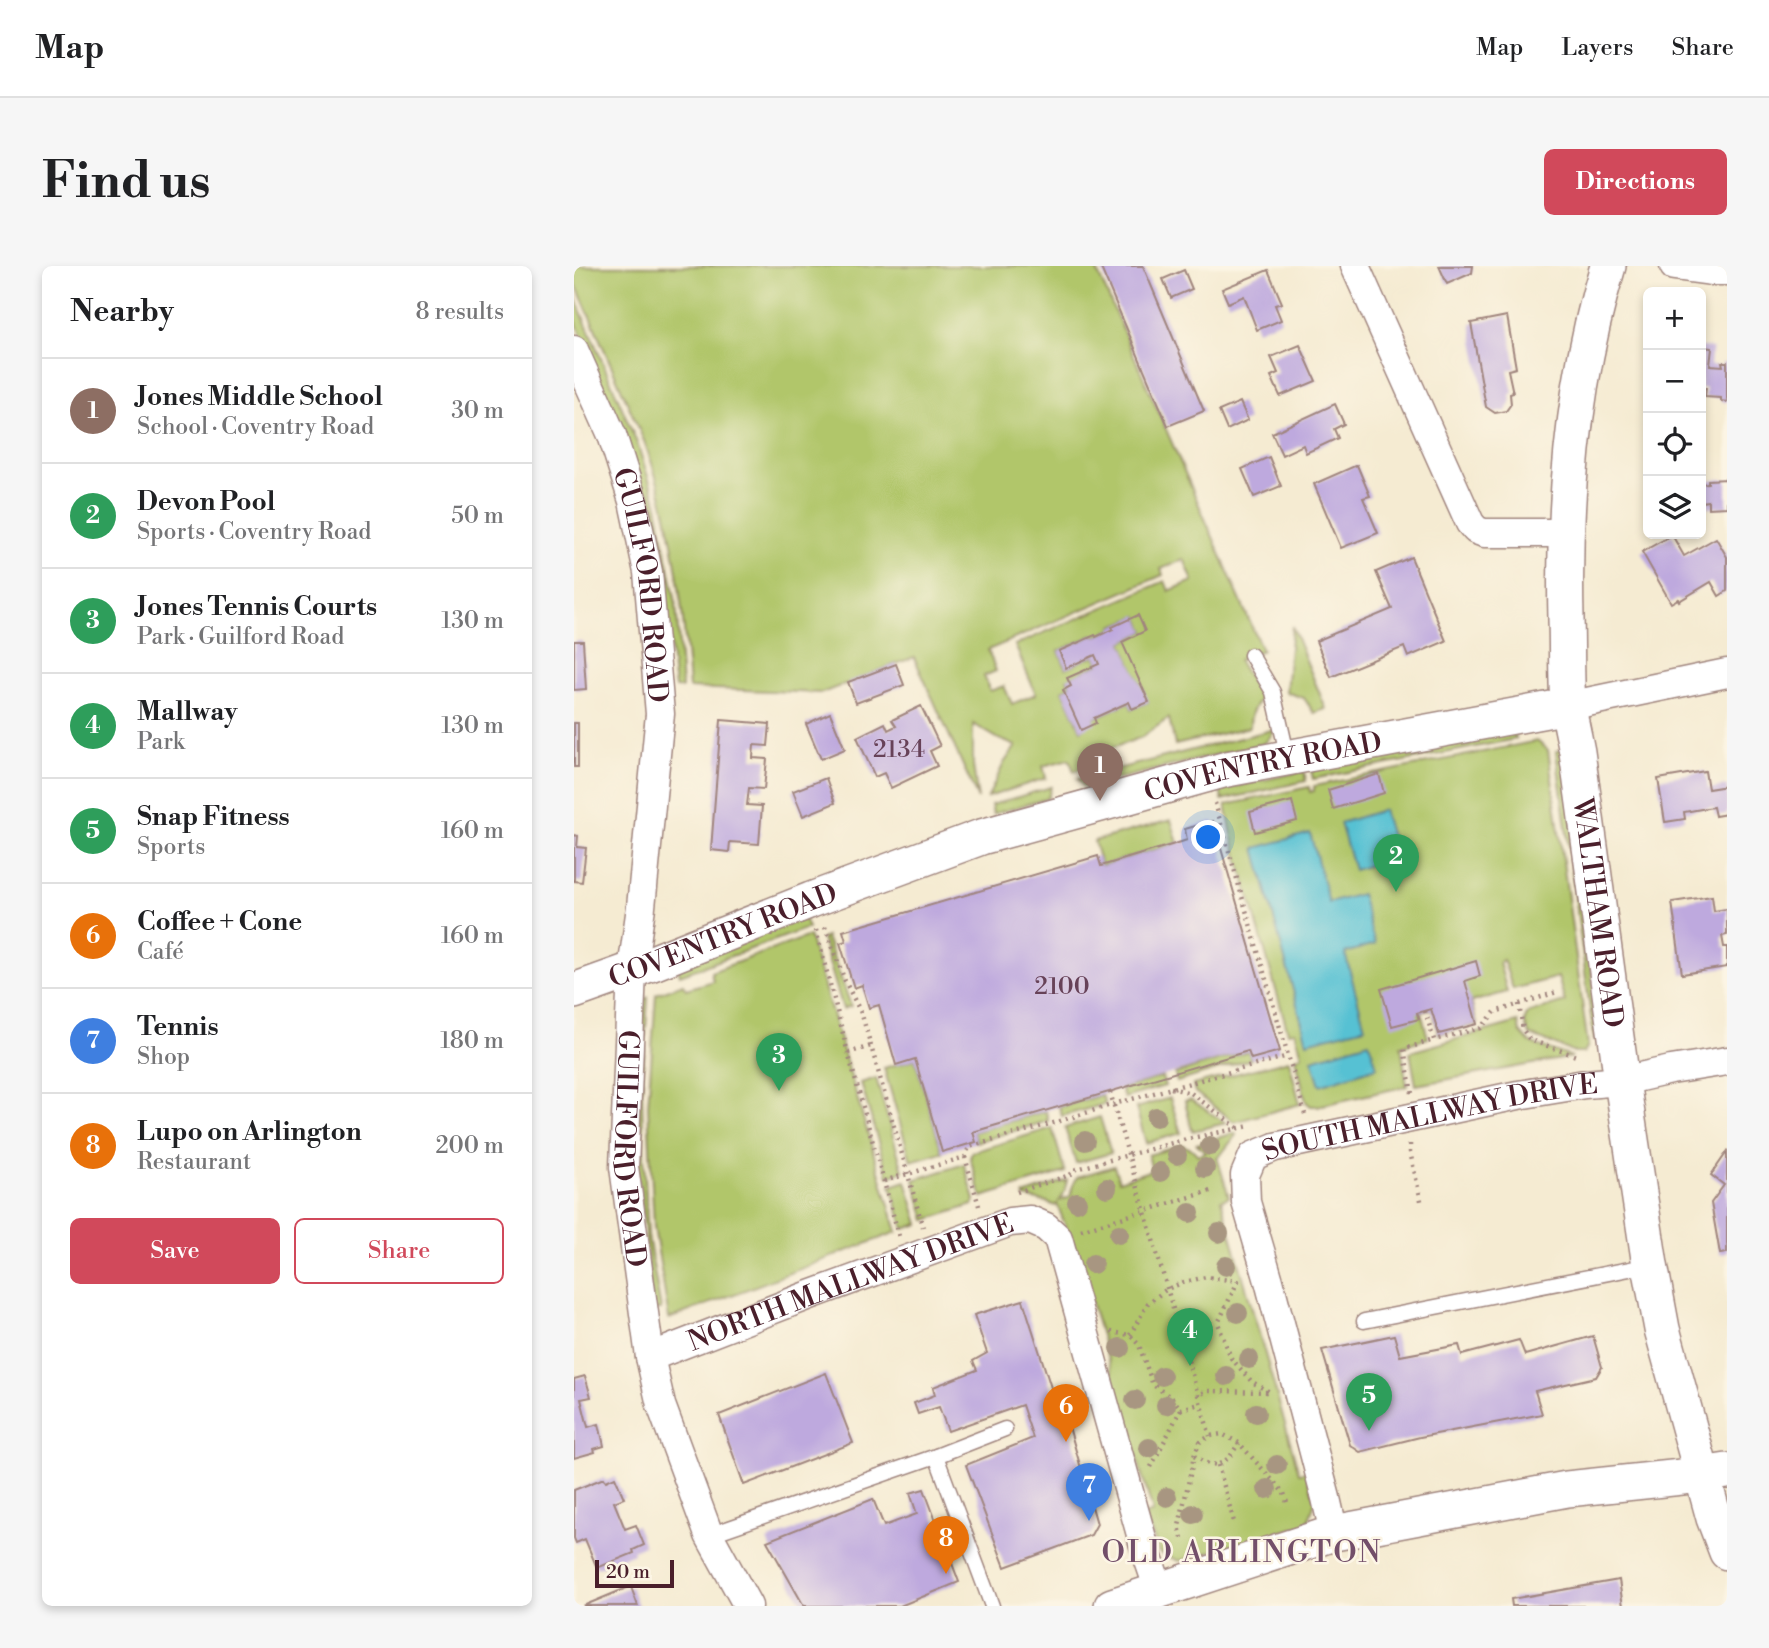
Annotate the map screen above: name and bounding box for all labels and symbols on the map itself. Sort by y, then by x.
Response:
street label: GUILFORD ROAD [604,463,675,704]
street label: COVENTRY ROAD [1140,725,1385,810]
house number: 2134 [873,735,925,765]
pin: 1 [1077,743,1123,801]
street label: WALTHAM ROAD [1564,795,1631,1030]
your location [1191,820,1225,854]
pin: 2 [1373,834,1419,892]
street label: COVENTRY ROAD [604,876,842,996]
house number: 2100 [1034,972,1090,1002]
street label: GUILFORD ROAD [604,1029,654,1270]
pin: 3 [756,1033,802,1091]
street label: SOUTH MALLWAY DRIVE [1257,1067,1599,1170]
street label: NORTH MALLWAY DRIVE [683,1206,1018,1360]
pin: 4 [1167,1308,1213,1366]
pin: 5 [1346,1373,1392,1431]
pin: 6 [1043,1384,1089,1442]
pin: 7 [1066,1463,1112,1521]
pin: 8 [923,1516,969,1574]
district label: OLD ARLINGTON [1101,1534,1383,1572]
scale bar [595,1557,674,1589]

